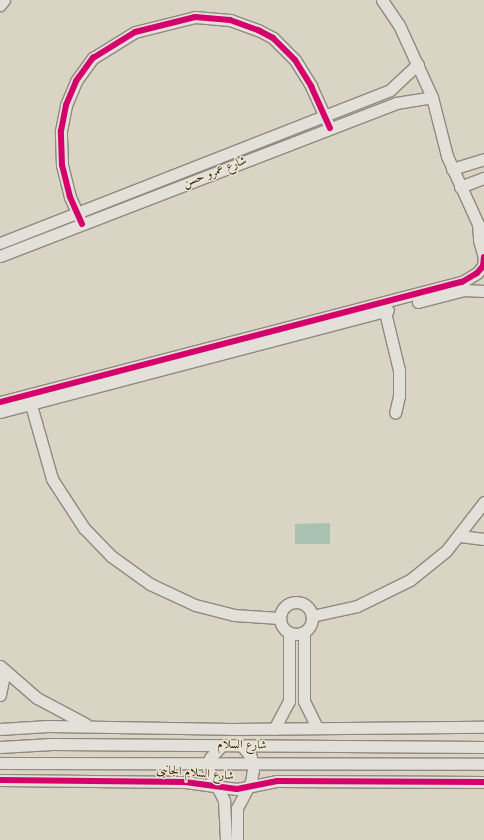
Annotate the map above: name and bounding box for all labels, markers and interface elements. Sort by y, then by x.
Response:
street label: شارع عمرو حسن [181,154,249,192]
street label: شارع السلام [217,738,267,754]
street label: شارع السلام الجانبى [156,763,234,785]

